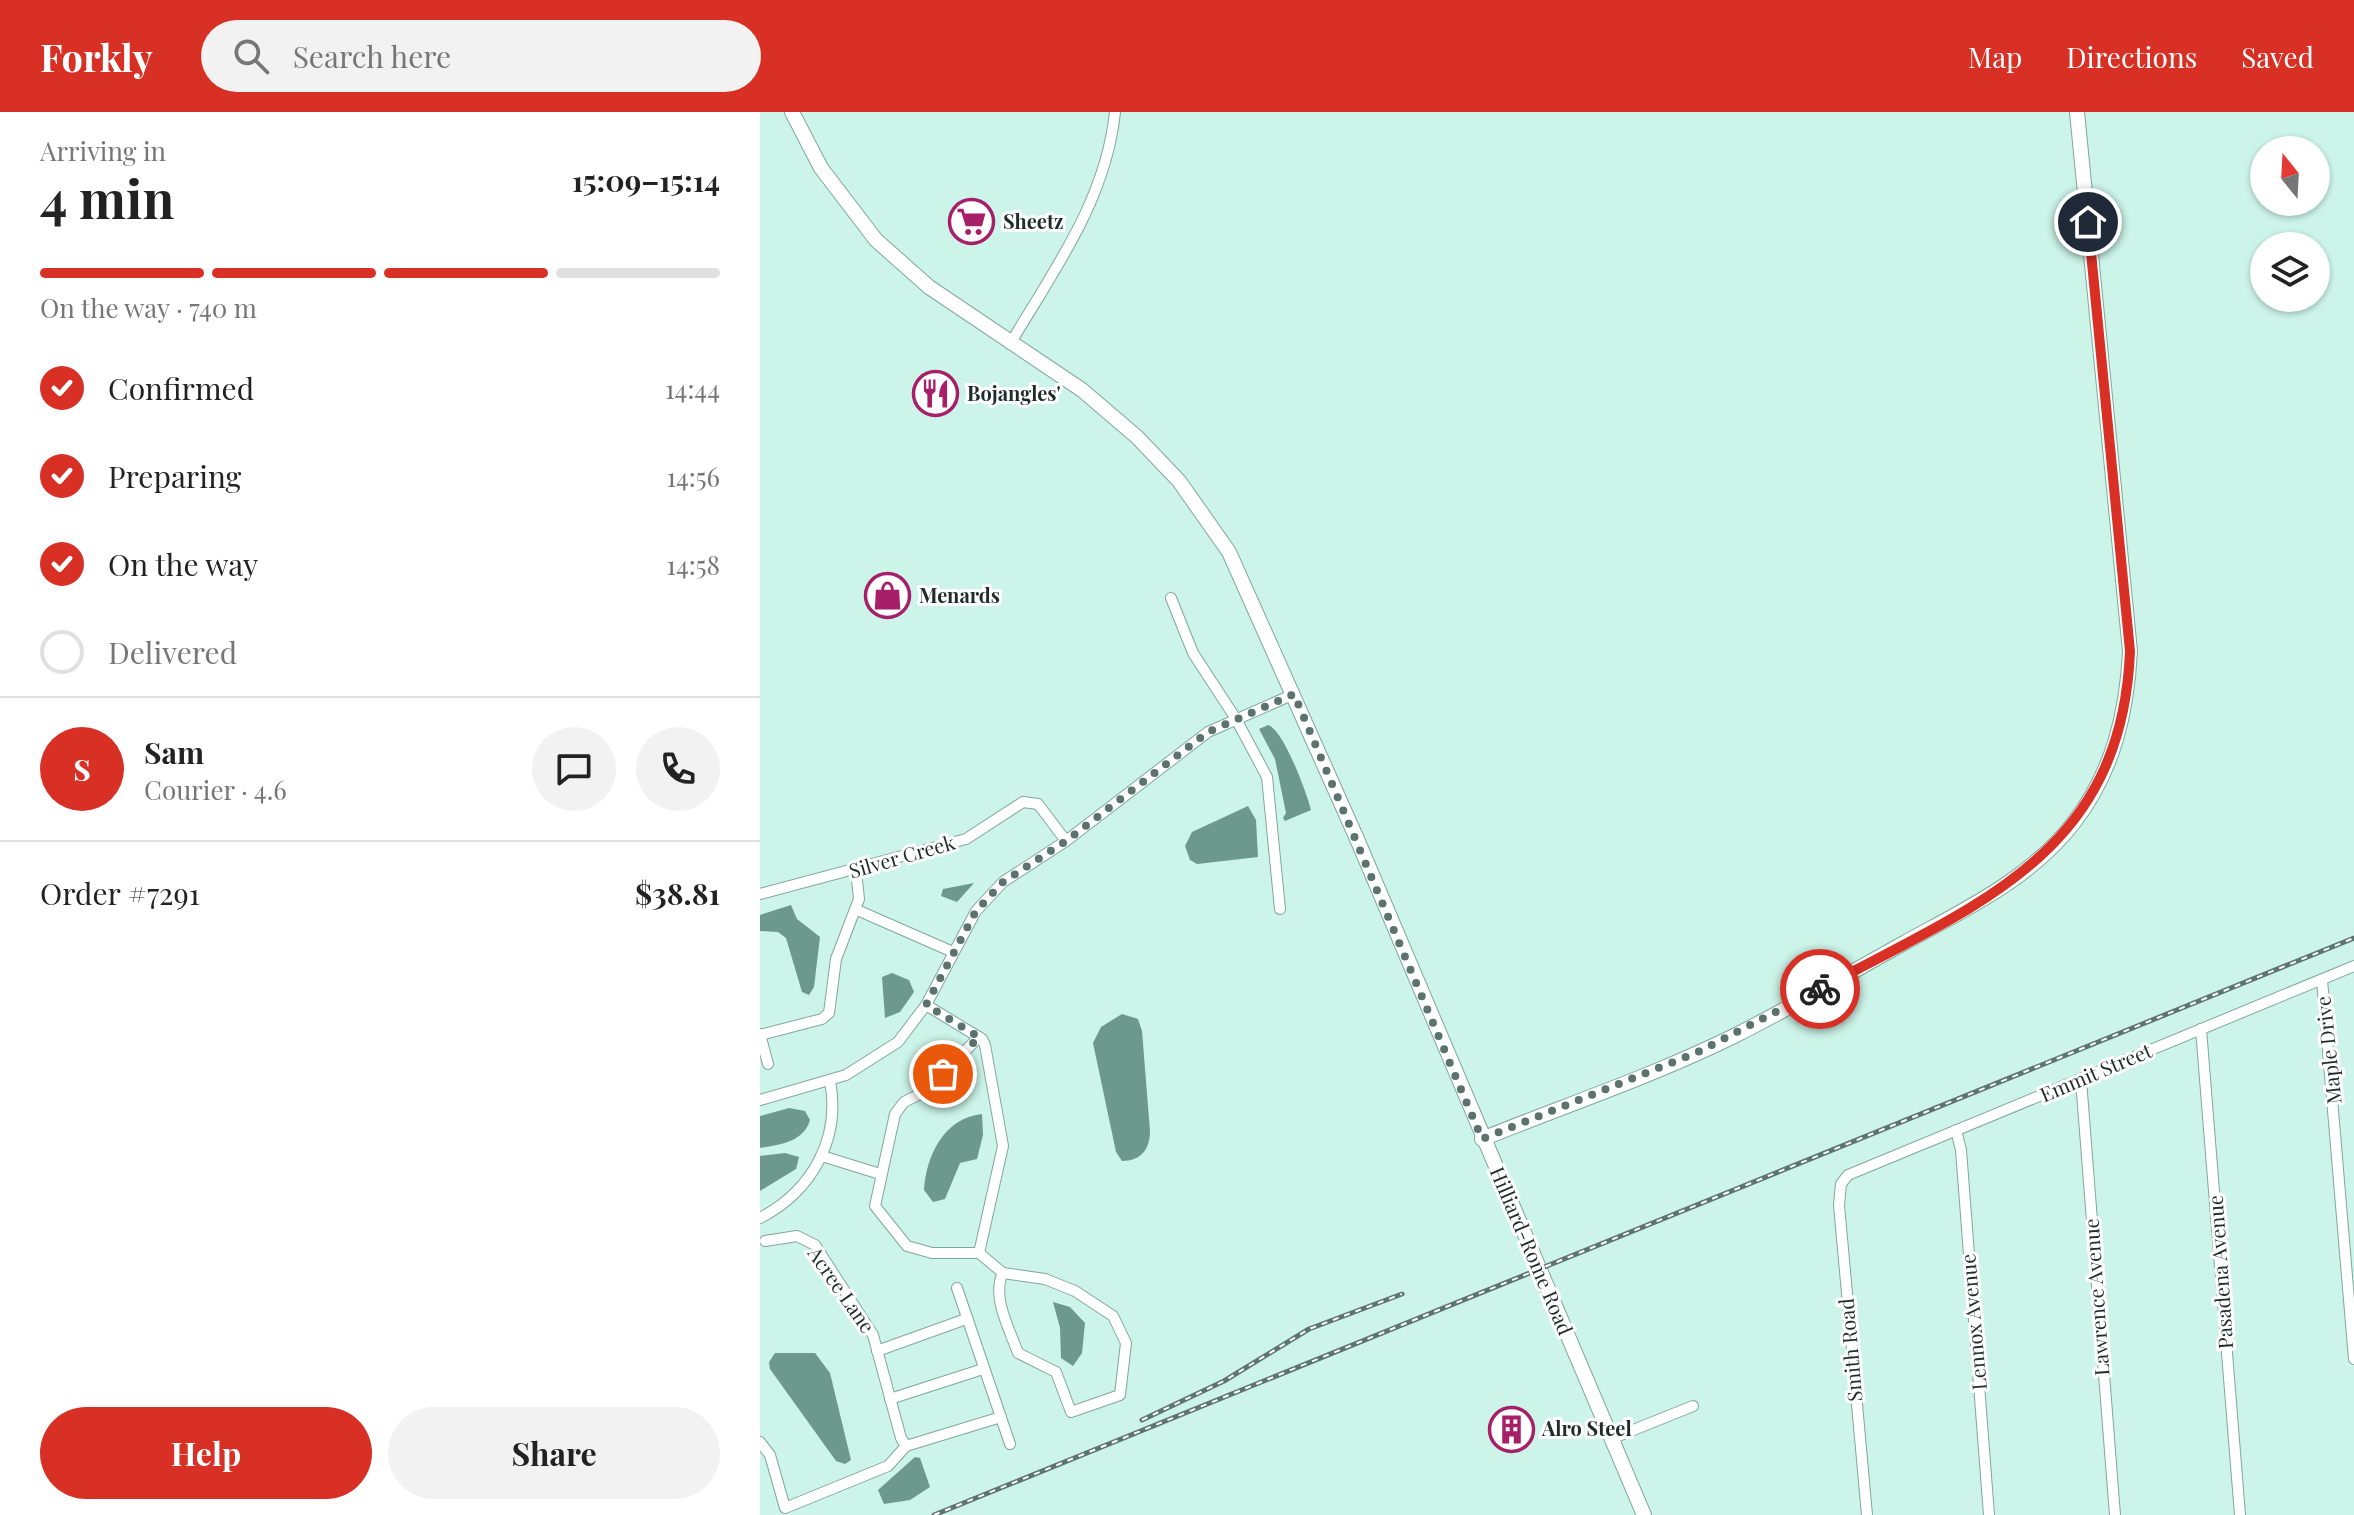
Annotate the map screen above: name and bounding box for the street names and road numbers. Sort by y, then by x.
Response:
street label: Silver Creek [845,828,958,884]
street label: Maple Drive [2308,995,2347,1106]
street label: Emmit Street [2035,1036,2156,1107]
street label: Hilliard-Rome Road [1485,1162,1580,1339]
street label: Pasadena Avenue [2201,1194,2238,1350]
street label: Lawrence Avenue [2077,1217,2114,1377]
street label: Acree Lane [802,1240,882,1338]
street label: Lennox Avenue [1953,1253,1992,1391]
street label: Smith Road [1832,1297,1867,1403]

